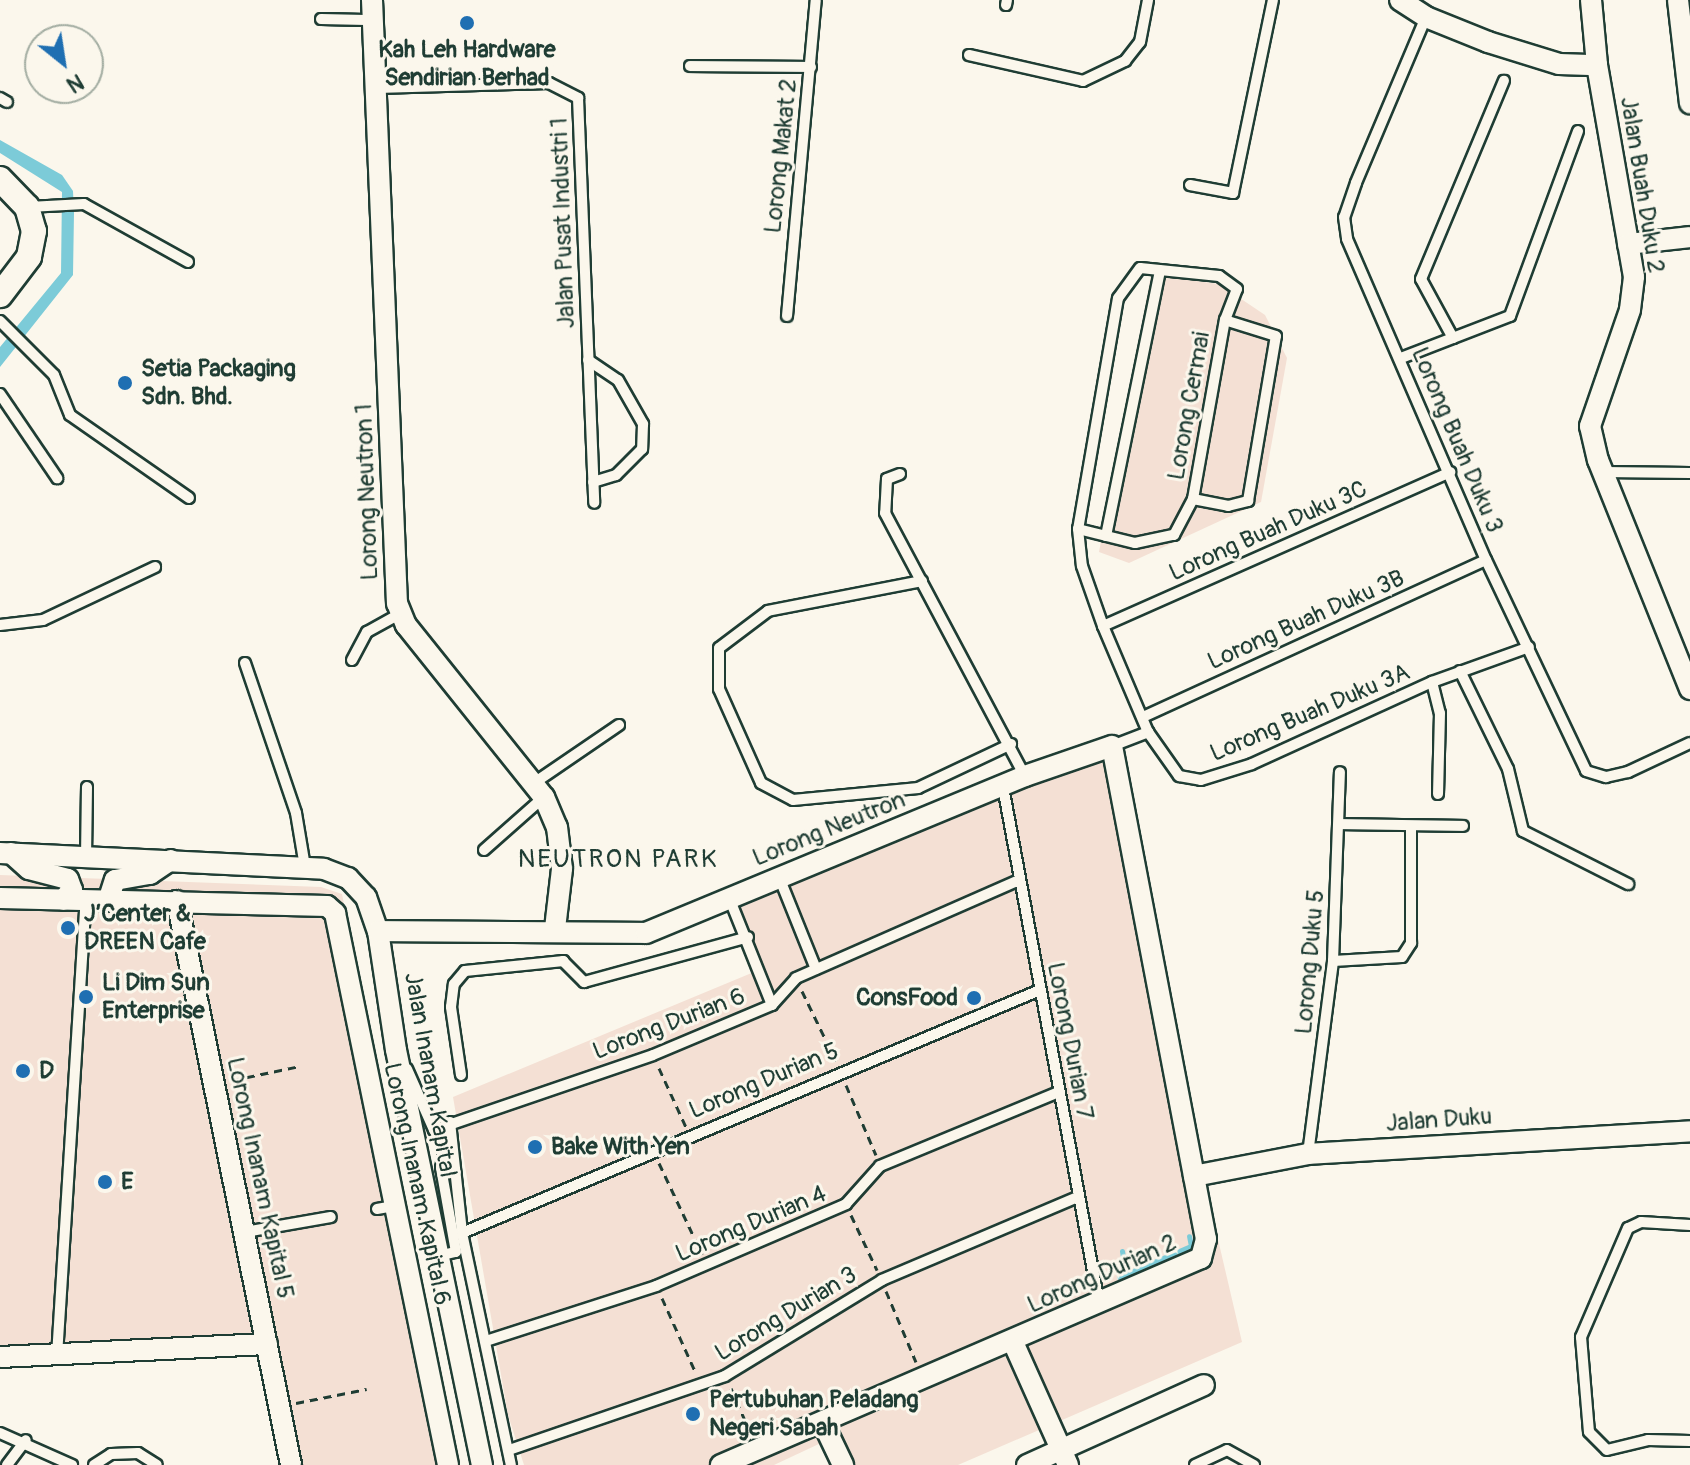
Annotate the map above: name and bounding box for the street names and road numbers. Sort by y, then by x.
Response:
street label: Lorong Makat 2 [759,77,803,235]
street label: Jalan Buah Duku 2 [1614,95,1670,275]
street label: Jalan Pusat Industri 1 [545,117,581,329]
street label: Lorong Cermai [1162,330,1216,482]
street label: Lorong Buah Duku 3 [1405,343,1509,537]
street label: Lorong Neutron 1 [350,403,384,581]
street label: Lorong Buah Duku 3C [1165,474,1371,588]
street label: Lorong Buah Duku 3B [1203,564,1409,676]
street label: Lorong Buah Duku 3A [1206,658,1414,768]
street label: Lorong Neutron [748,785,910,873]
street label: Lorong Duku 5 [1289,889,1331,1035]
street label: Lorong Durian 7 [1041,960,1099,1122]
street label: Jalan Inanam Kapital [398,970,462,1180]
street label: Lorong Durian 6 [589,982,749,1066]
street label: Lorong Durian 5 [685,1037,843,1125]
street label: Lorong Inanam Kapital 5 [220,1055,300,1301]
street label: Lorong Inanam Kapital 6 [377,1060,457,1308]
street label: Jalan Duku [1385,1102,1493,1138]
street label: Lorong Durian 4 [671,1179,831,1269]
street label: Lorong Durian 2 [1023,1228,1181,1320]
street label: Lorong Durian 3 [710,1260,862,1368]

